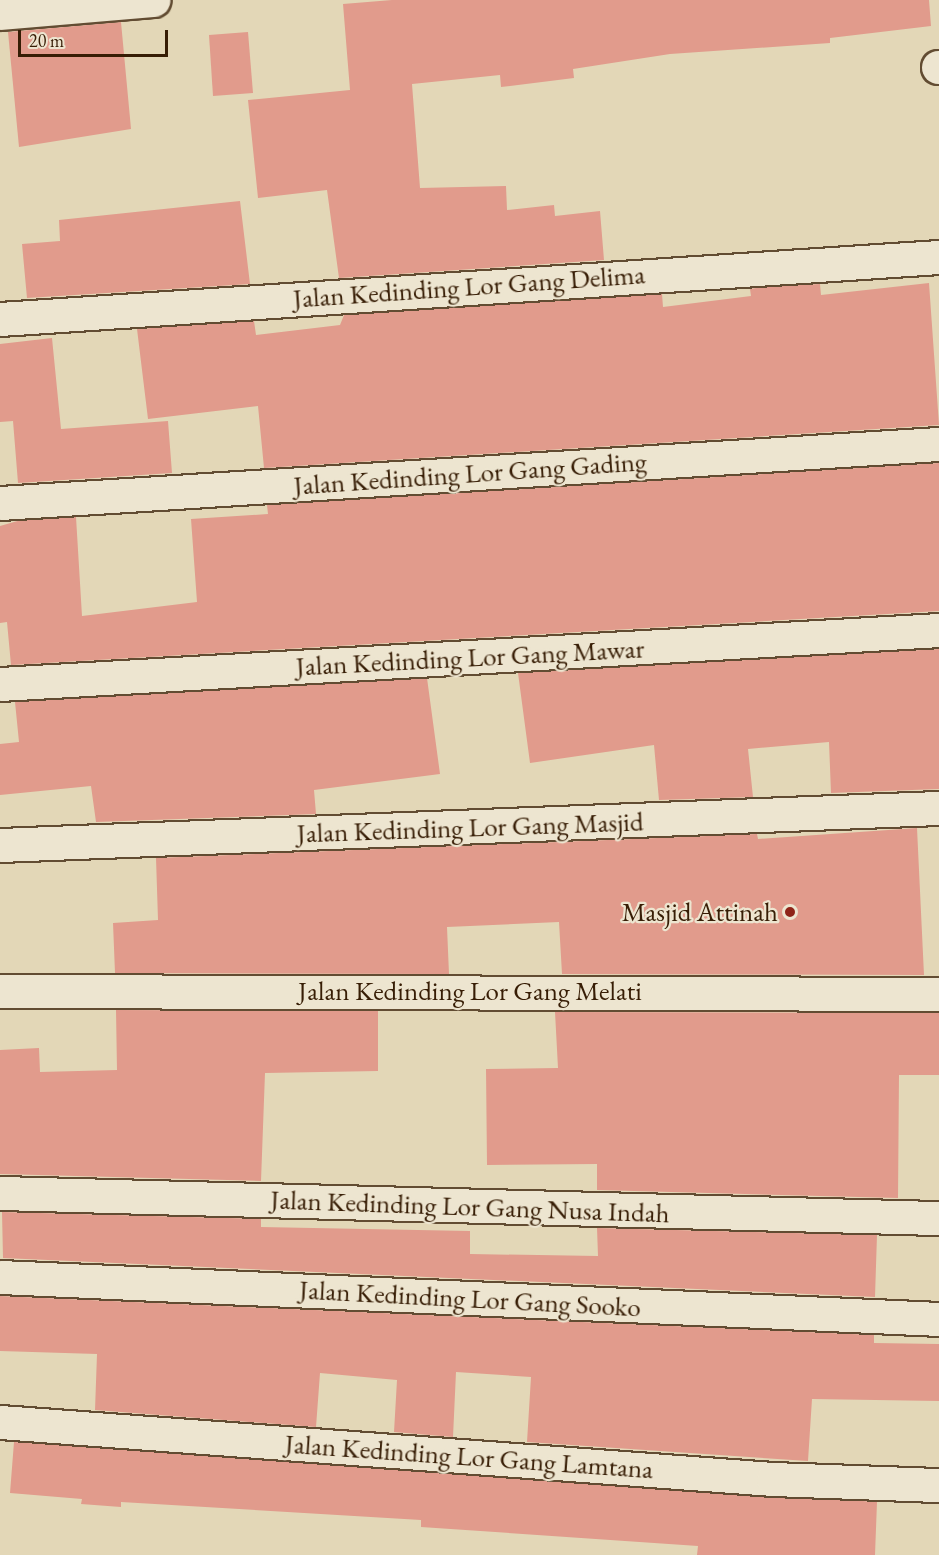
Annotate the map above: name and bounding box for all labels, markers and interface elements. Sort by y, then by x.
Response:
scale bar [21,18,171,56]
text: 20 m [29,29,64,52]
street label: Jalan Kedinding Lor Gang Delima [292,258,646,314]
street label: Jalan Kedinding Lor Gang Gading [292,444,648,502]
street label: Jalan Kedinding Lor Gang Mawar [295,632,645,682]
street label: Jalan Kedinding Lor Gang Masjid [296,805,644,849]
place label: Masjid Attinah [622,896,778,928]
marker: Masjid Attinah [783,905,797,919]
street label: Jalan Kedinding Lor Gang Melati [298,975,642,1007]
street label: Jalan Kedinding Lor Gang Nusa Indah [270,1183,670,1229]
street label: Jalan Kedinding Lor Gang Sooko [298,1273,642,1323]
street label: Jalan Kedinding Lor Gang Lamtana [284,1427,654,1485]

